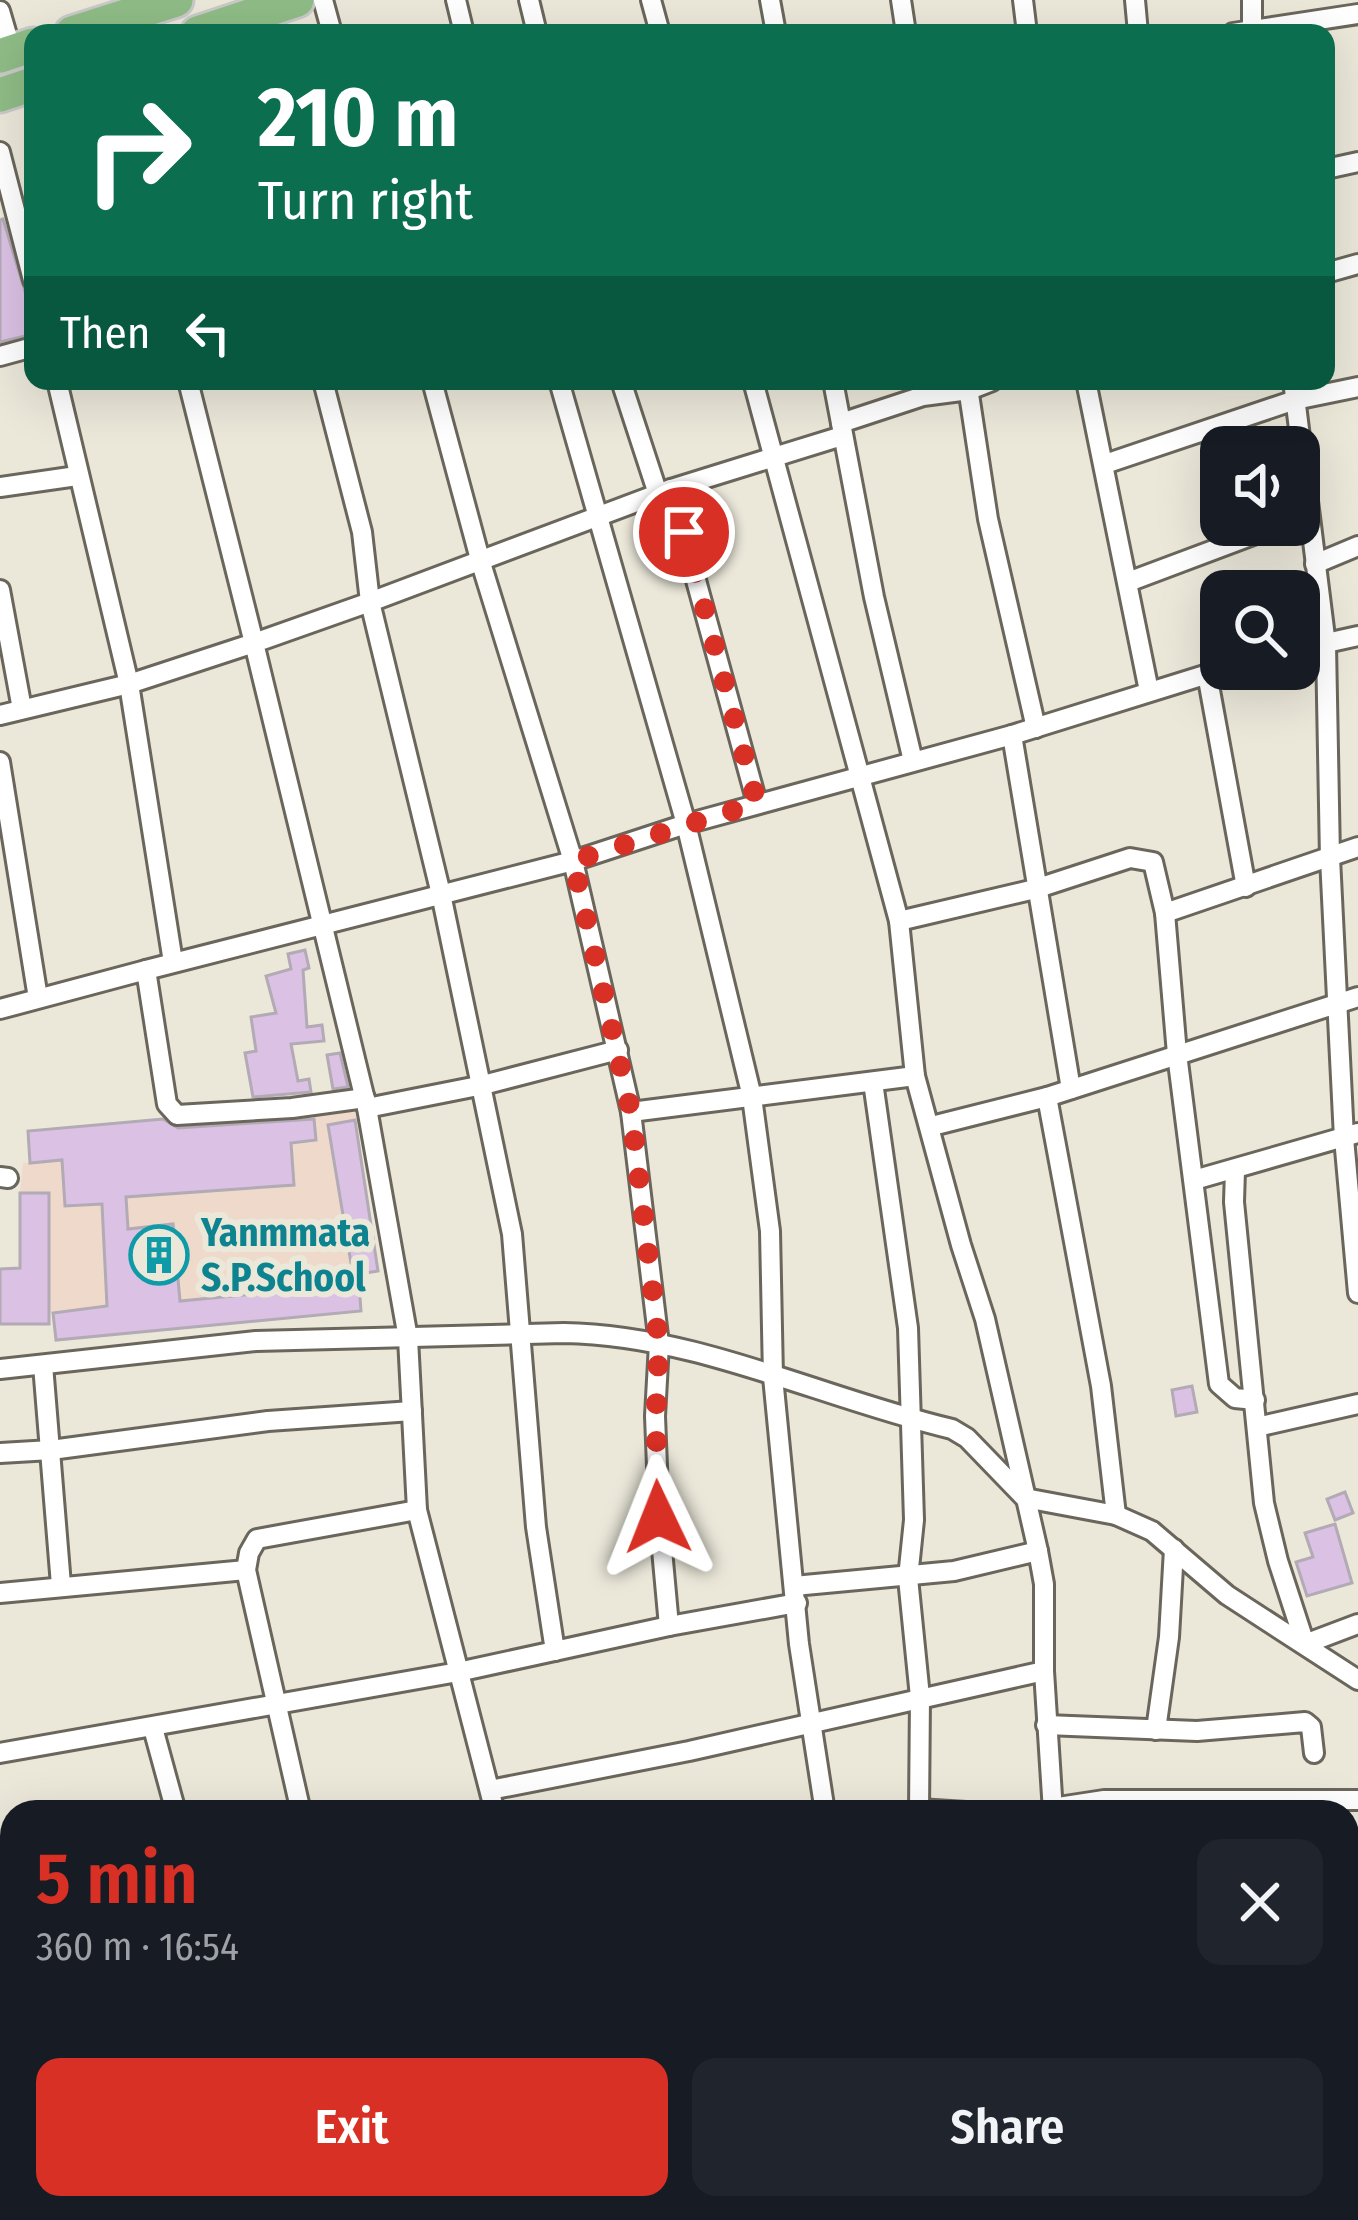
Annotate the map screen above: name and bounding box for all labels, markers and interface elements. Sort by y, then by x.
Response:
text: 210 m [258,67,458,168]
icon: right [60,72,216,228]
text: Turn right [258,169,473,233]
icon: left [175,300,241,366]
text: Then [60,306,151,360]
map controls [1200,426,1320,690]
button: sound [1200,426,1320,546]
pin [633,481,735,583]
icon: arrive [651,499,717,565]
button: search [1200,570,1320,690]
place label: Yanmmata S.P.School [200,1210,370,1301]
building icon: Yanmmata S.P.School [128,1224,190,1286]
position arrow [595,1454,721,1580]
text: 5 min [36,1836,198,1922]
button: close [1197,1839,1323,1965]
text: 360 m · 16:54 [36,1924,239,1970]
button: Exit [36,2058,668,2196]
button: Share [692,2058,1323,2196]

